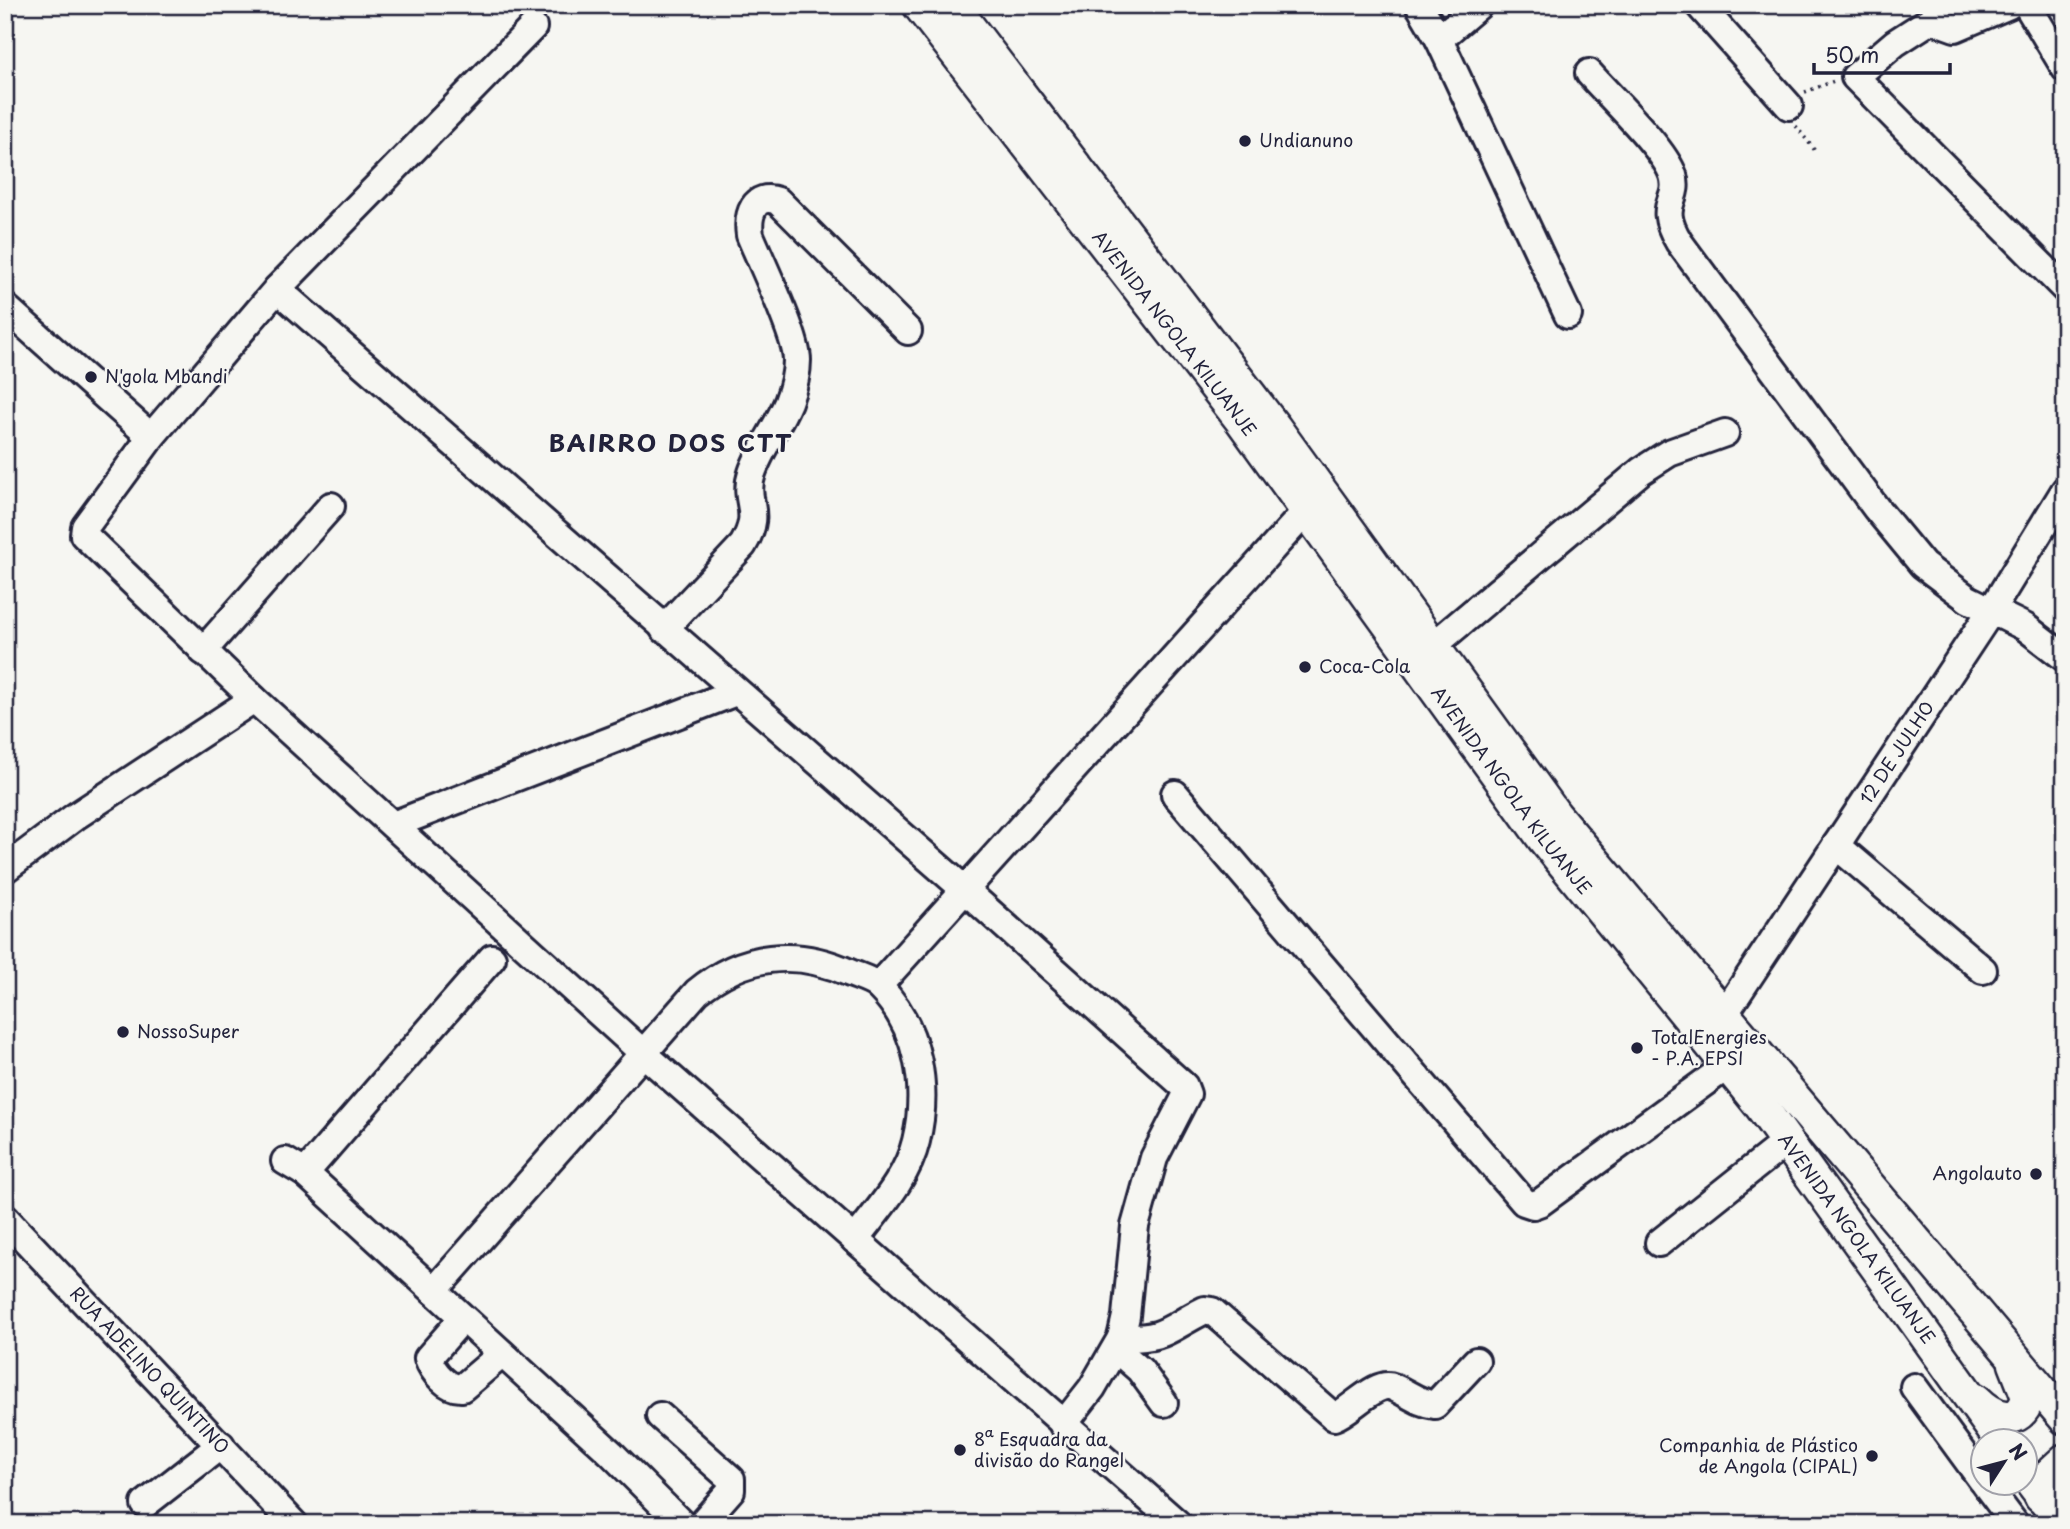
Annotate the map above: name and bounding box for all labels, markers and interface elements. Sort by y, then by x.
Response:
scale bar [1814,32,1951,76]
text: 50 m [1825,38,1879,70]
place label: Undianuno [1259,126,1353,153]
marker: Undianuno [1237,133,1253,149]
street label: AVENIDA NGOLA KILUANJE [1087,224,1264,441]
place label: N'gola Mbandi [105,362,228,389]
marker: N'gola Mbandi [83,369,99,385]
district label: BAIRRO DOS CTT [549,424,793,460]
place label: Coca-Cola [1319,652,1411,679]
marker: Coca-Cola [1297,659,1313,675]
street label: AVENIDA NGOLA KILUANJE [1426,680,1599,900]
street label: 12 DE JULHO [1852,695,1940,809]
place label: NossoSuper [137,1017,240,1044]
place label: TotalEnergies - P.A. EPSI [1651,1023,1767,1071]
marker: NossoSuper [115,1024,131,1040]
marker: TotalEnergies - P.A. EPSI [1629,1040,1645,1056]
street label: AVENIDA NGOLA KILUANJE [1773,1127,1942,1349]
place label: Angolauto [1933,1159,2022,1186]
marker: Angolauto [2028,1166,2044,1182]
street label: RUA ADELINO QUINTINO [64,1280,236,1459]
place label: 8ª Esquadra da divisão do Rangel [974,1425,1124,1473]
north arrow [1968,1428,2038,1498]
place label: Companhia de Plástico de Angola (CIPAL) [1659,1431,1858,1479]
text: N [2003,1437,2034,1466]
marker: 8ª Esquadra da divisão do Rangel [952,1442,968,1458]
marker: Companhia de Plástico de Angola (CIPAL) [1864,1448,1880,1464]

